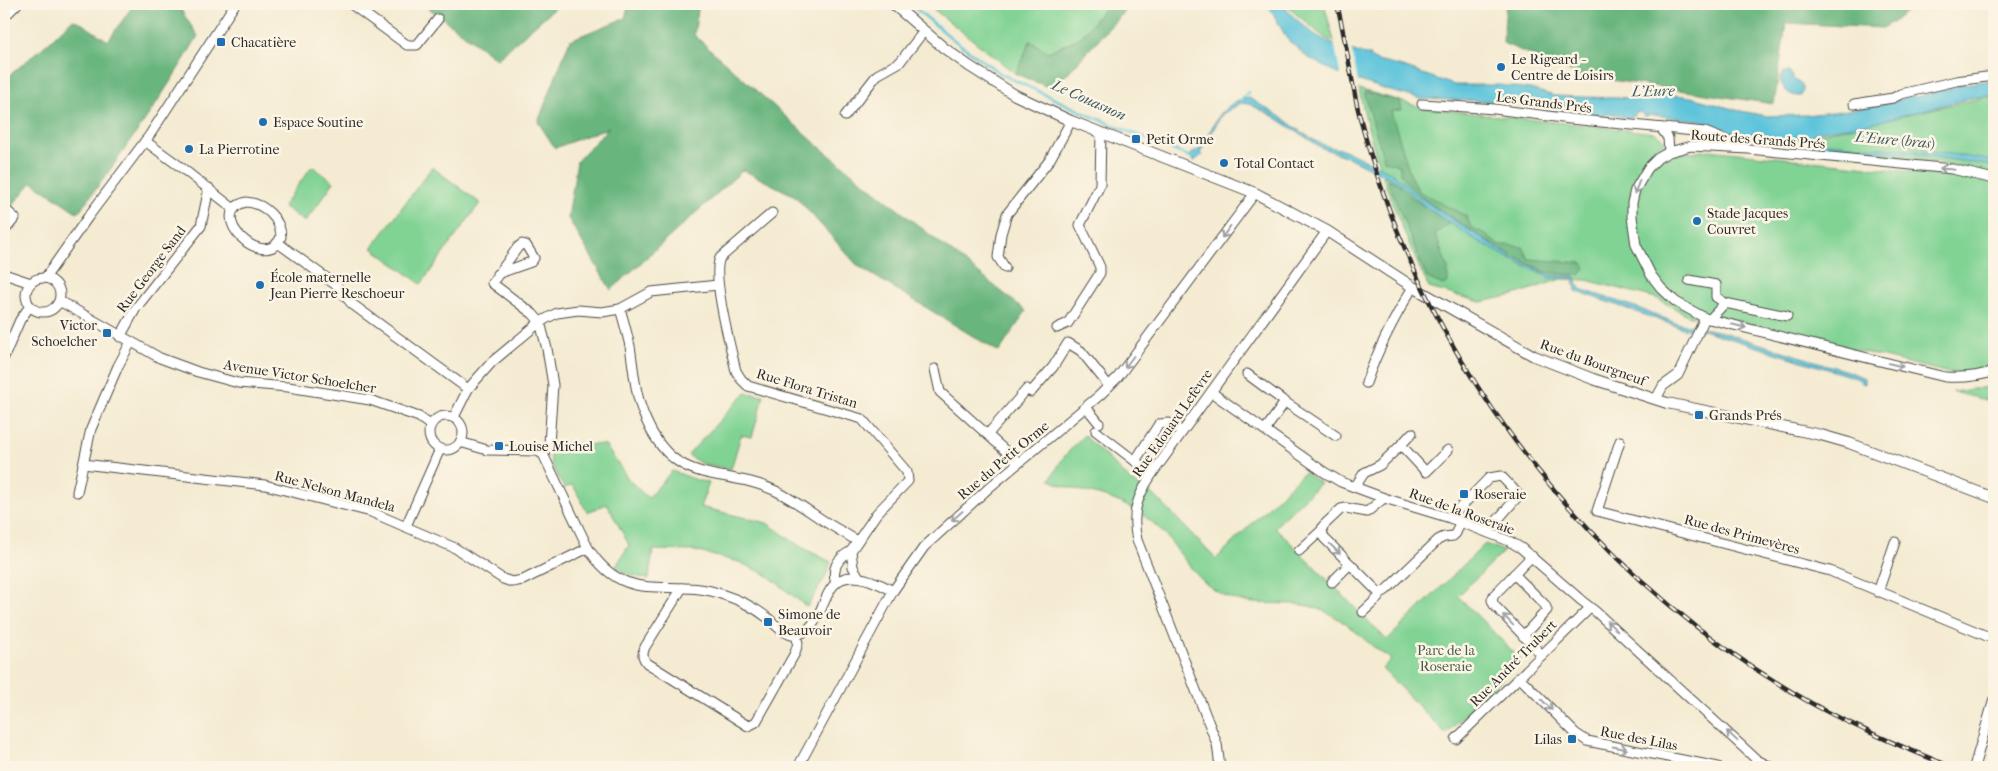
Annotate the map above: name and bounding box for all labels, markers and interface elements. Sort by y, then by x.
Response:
place label: Chacatière [231,34,296,51]
marker: Chacatière [215,36,227,48]
place label: Le Rigeard - Centre de Loisirs [1511,51,1614,84]
marker: Le Rigeard - Centre de Loisirs [1495,61,1507,73]
water label: Le Couasnon [1048,75,1129,124]
water label: L'Eure [1630,82,1675,100]
street label: Les Grands Prés [1495,88,1593,117]
place label: Espace Soutine [273,114,363,131]
marker: Espace Soutine [257,116,269,128]
street label: Route des Grands Prés [1690,126,1826,153]
water label: L'Eure (bras) [1853,127,1936,152]
place label: Petit Orme [1146,131,1214,148]
marker: Petit Orme [1130,133,1142,145]
place label: La Pierrotine [199,141,279,158]
marker: La Pierrotine [183,143,195,155]
place label: Total Contact [1234,155,1315,172]
marker: Total Contact [1218,157,1230,169]
one-way arrow [1939,164,1955,174]
one-way arrow [1632,179,1641,194]
place label: Stade Jacques Couvret [1707,205,1788,238]
marker: Stade Jacques Couvret [1691,215,1703,227]
street label: Rue George Sand [113,222,190,316]
one-way arrow [1221,225,1231,239]
place label: École maternelle Jean Pierre Reschoeur [269,268,405,302]
marker: École maternelle Jean Pierre Reschoeur [254,279,266,291]
place label: Victor Schoelcher [31,317,97,350]
one-way arrow [1730,321,1746,331]
marker: Victor Schoelcher [101,327,113,339]
street label: Rue du Bourgneuf [1538,335,1651,391]
one-way arrow [1124,355,1134,369]
street label: Avenue Victor Schoelcher [221,356,377,397]
one-way arrow [1888,361,1904,370]
street label: Rue Flora Tristan [754,365,859,412]
street label: Rue Edouard Lefèvre [1129,366,1216,481]
place label: Grands Prés [1709,407,1782,424]
marker: Grands Prés [1693,409,1705,421]
street label: Rue du Petit Orme [954,417,1052,503]
place label: Louise Michel [509,438,593,455]
marker: Louise Michel [493,440,505,452]
street label: Rue Nelson Mandela [273,467,398,516]
street label: Rue de la Roseraie [1407,484,1517,538]
place label: Roseraie [1474,486,1527,503]
marker: Roseraie [1458,488,1470,500]
one-way arrow [951,510,964,522]
street label: Rue des Primevères [1682,511,1802,558]
one-way arrow [1329,542,1341,555]
place label: Simone de Beauvoir [778,606,841,639]
one-way arrow [1502,613,1514,626]
marker: Simone de Beauvoir [762,616,774,628]
street label: Rue André Trubert [1466,616,1560,710]
one-way arrow [1606,620,1619,632]
park label: Parc de la Roseraie [1417,642,1475,675]
one-way arrow [1541,699,1553,711]
street label: Rue des Lilas [1599,723,1679,754]
place label: Lilas [1534,731,1562,748]
one-way arrow [1725,731,1738,742]
marker: Lilas [1566,733,1578,745]
one-way arrow [1612,744,1628,753]

